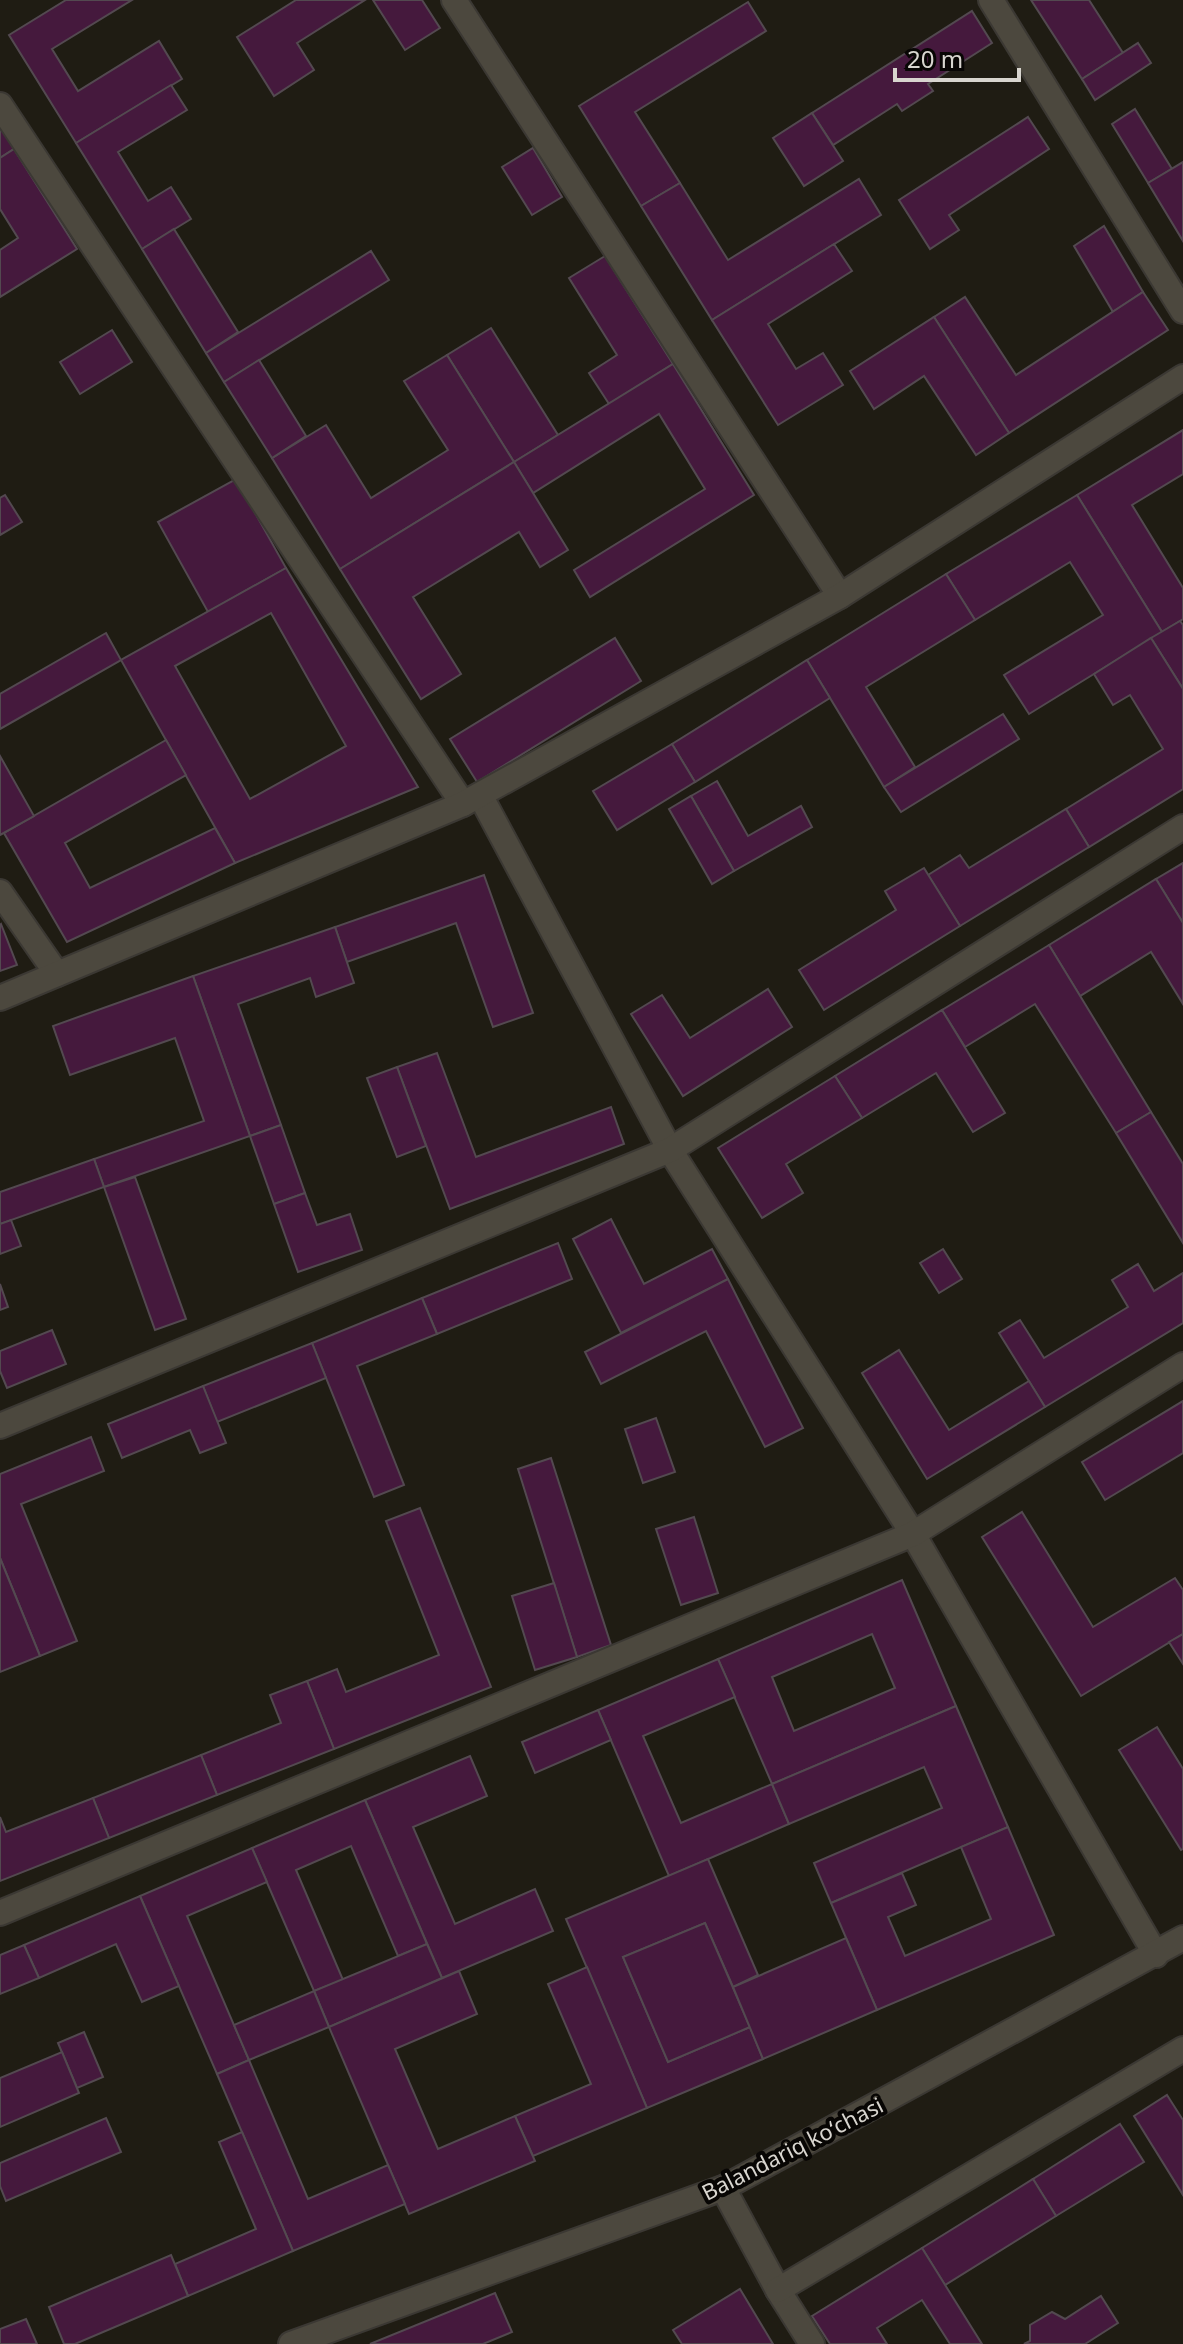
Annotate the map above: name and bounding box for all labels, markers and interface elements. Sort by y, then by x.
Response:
scale bar [895,32,1019,82]
text: 20 m [907,42,963,75]
street label: Balandariq koʻchasi [696,2089,888,2207]

